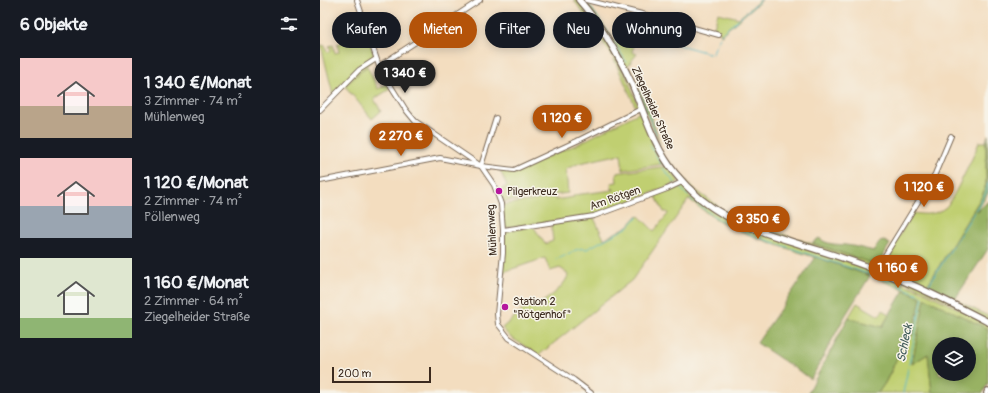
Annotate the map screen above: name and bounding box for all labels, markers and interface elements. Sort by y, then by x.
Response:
chip: Kaufen [332,12,401,48]
chip: Mieten [409,12,477,48]
chip: Filter [485,12,545,48]
chip: Neu [553,12,604,48]
chip: Wohnung [612,12,696,48]
icon: filters [278,13,300,35]
text: 6 Objekte [20,14,87,35]
pin: 1 340 € [368,60,442,94]
street label: Ziegelheider Straße [629,64,677,152]
text: 1 340 € [384,65,426,81]
text: 1 340 €/Monat [144,72,251,93]
icon: home [52,74,100,122]
text: 3 Zimmer · 74 m² [144,93,242,109]
pin: 1 120 € [525,105,599,139]
text: Mühlenweg [144,109,205,125]
text: 1 120 € [542,110,582,126]
pin: 2 270 € [364,123,438,157]
text: 2 270 € [379,128,423,144]
text: 1 120 €/Monat [144,172,248,193]
icon: home [52,174,100,222]
pin: 1 120 € [887,174,961,208]
text: 1 120 € [904,179,944,195]
street label: Am Rötgen [588,183,642,213]
place label: Pilgerkreuz [507,185,558,198]
marker: Pilgerkreuz [494,186,504,196]
text: 2 Zimmer · 74 m² [144,193,242,209]
street label: Mühlenweg [484,204,500,256]
pin: 3 350 € [721,206,795,240]
text: Pöllenweg [144,209,200,225]
text: 3 350 € [736,211,780,227]
pin: 1 160 € [861,255,935,289]
text: 1 160 € [878,260,918,276]
text: 1 160 €/Monat [144,272,249,293]
icon: home [52,274,100,322]
text: 2 Zimmer · 64 m² [144,293,243,309]
place label: Station 2 "Rötgenhof" [513,295,571,321]
marker: Station 2 "Rötgenhof" [500,302,510,312]
text: Ziegelheider Straße [144,309,250,325]
water label: Schleck [894,322,916,363]
map controls [932,337,976,381]
button: layers [932,337,976,381]
scale bar [332,365,431,384]
text: 200 m [338,367,371,380]

